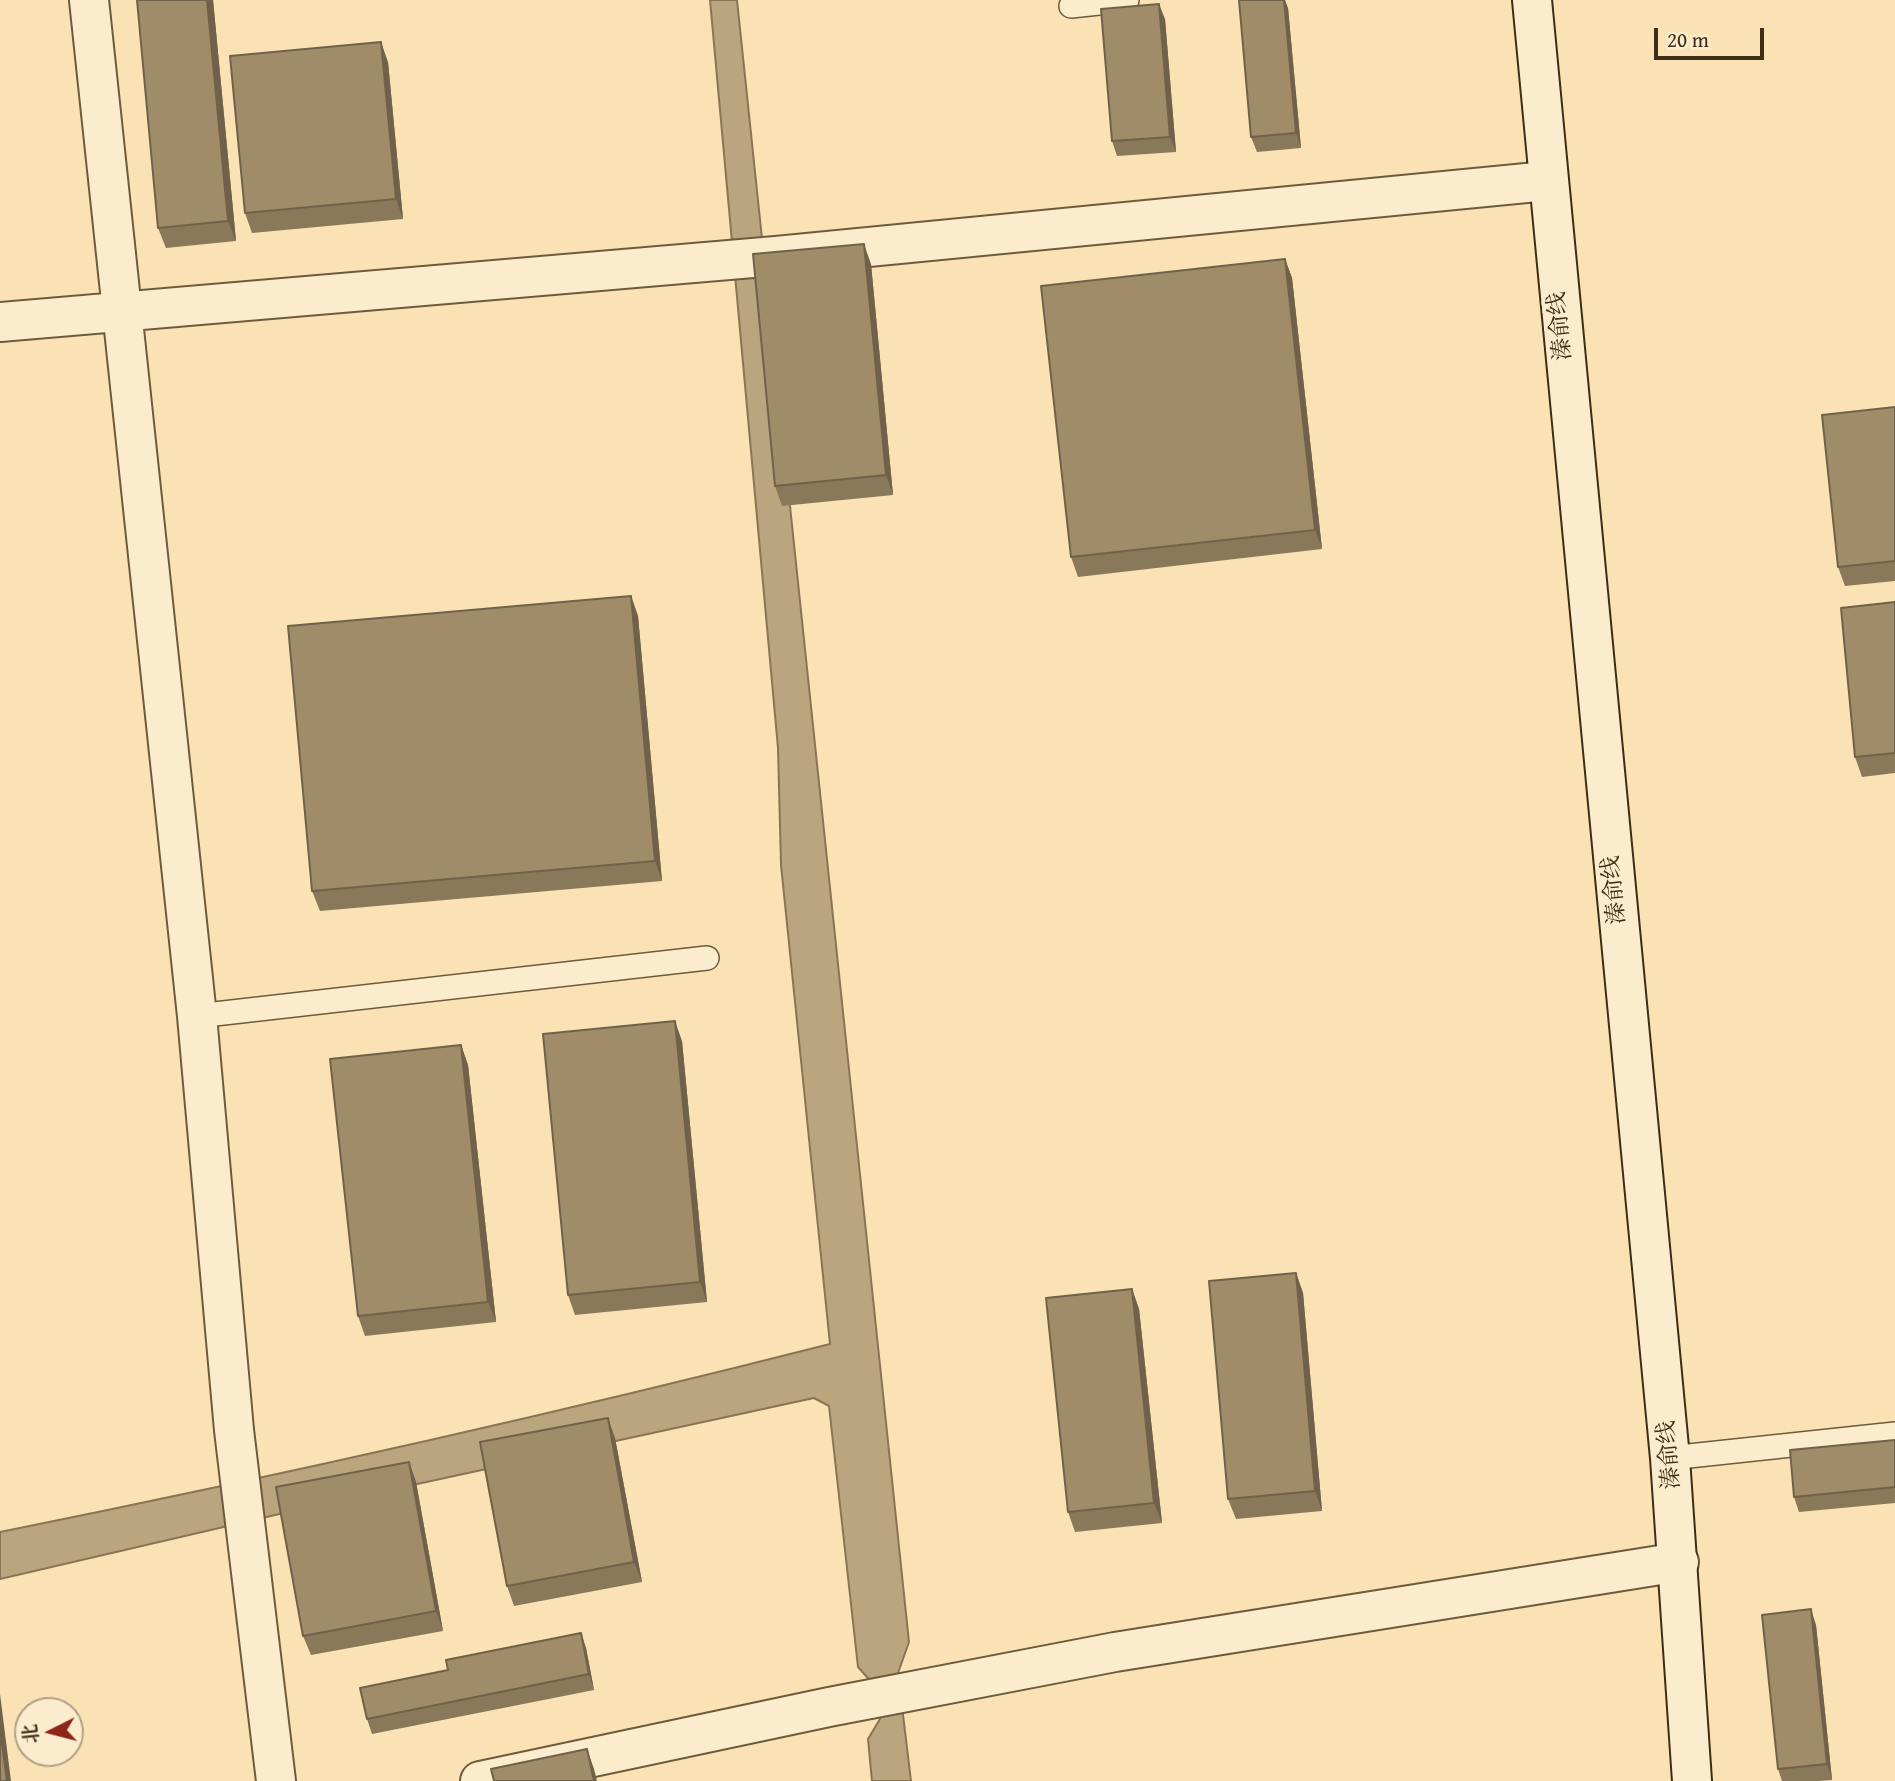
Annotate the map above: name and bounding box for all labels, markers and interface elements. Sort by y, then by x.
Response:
scale bar [1657,14,1767,58]
text: 20 m [1667,24,1709,55]
street label: 溱俞线 [1544,290,1578,362]
street label: 溱俞线 [1598,854,1632,926]
street label: 溱俞线 [1653,1419,1687,1491]
north arrow [14,1697,84,1767]
text: 北 [15,1723,45,1745]

